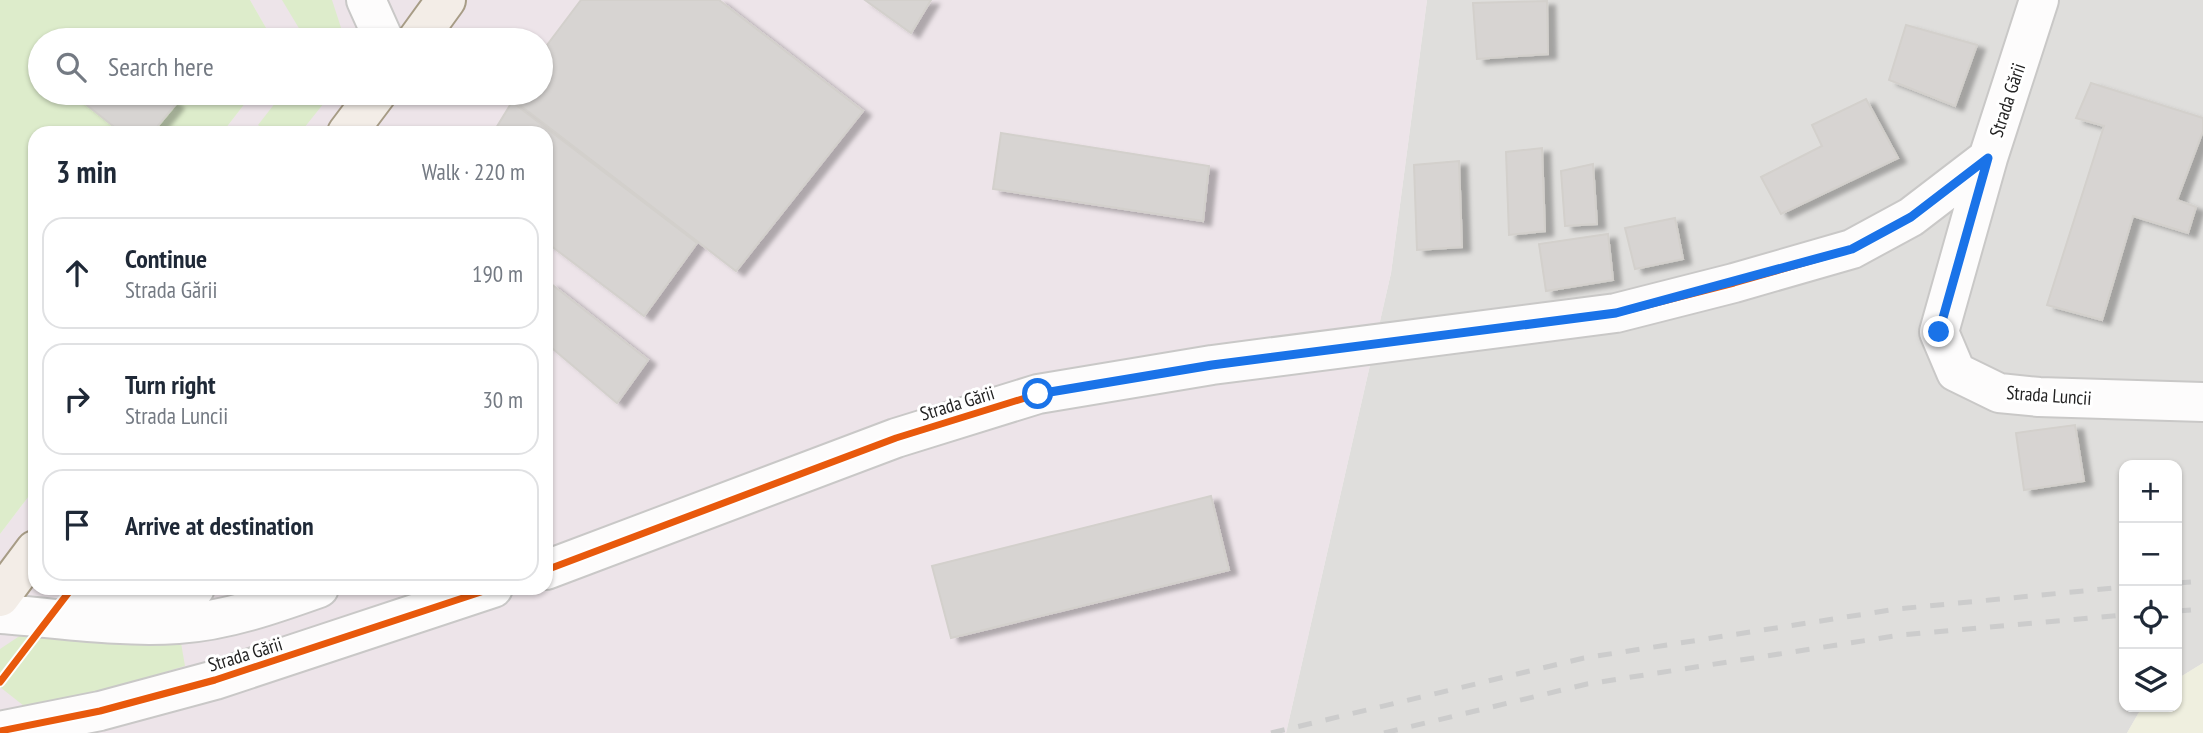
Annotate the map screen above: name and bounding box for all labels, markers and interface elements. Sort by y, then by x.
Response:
search box [28,28,553,105]
icon: search [52,48,90,86]
text: Search here [108,50,214,83]
street label: Strada Gării [1984,60,2030,140]
text: 3 min [56,152,117,191]
text: Walk · 220 m [422,157,525,186]
text: Continue [125,242,207,275]
icon: ahead [58,254,96,292]
text: 190 m [472,259,523,288]
text: Strada Gării [125,275,218,304]
route end [1923,316,1954,347]
text: Turn right [125,368,216,401]
route start [1022,378,1053,409]
icon: right [58,380,96,418]
street label: Strada Gării [917,380,997,426]
street label: Strada Luncii [2006,380,2092,410]
text: 30 m [482,385,523,414]
text: Strada Luncii [125,401,228,430]
map controls [2119,460,2182,712]
button: + [2119,460,2182,523]
icon: arrive [58,506,96,544]
text: Arrive at destination [125,509,314,542]
button: − [2119,523,2182,586]
button: locate [2119,586,2182,649]
street label: Strada Gării [205,631,285,677]
button: layers [2119,649,2182,712]

